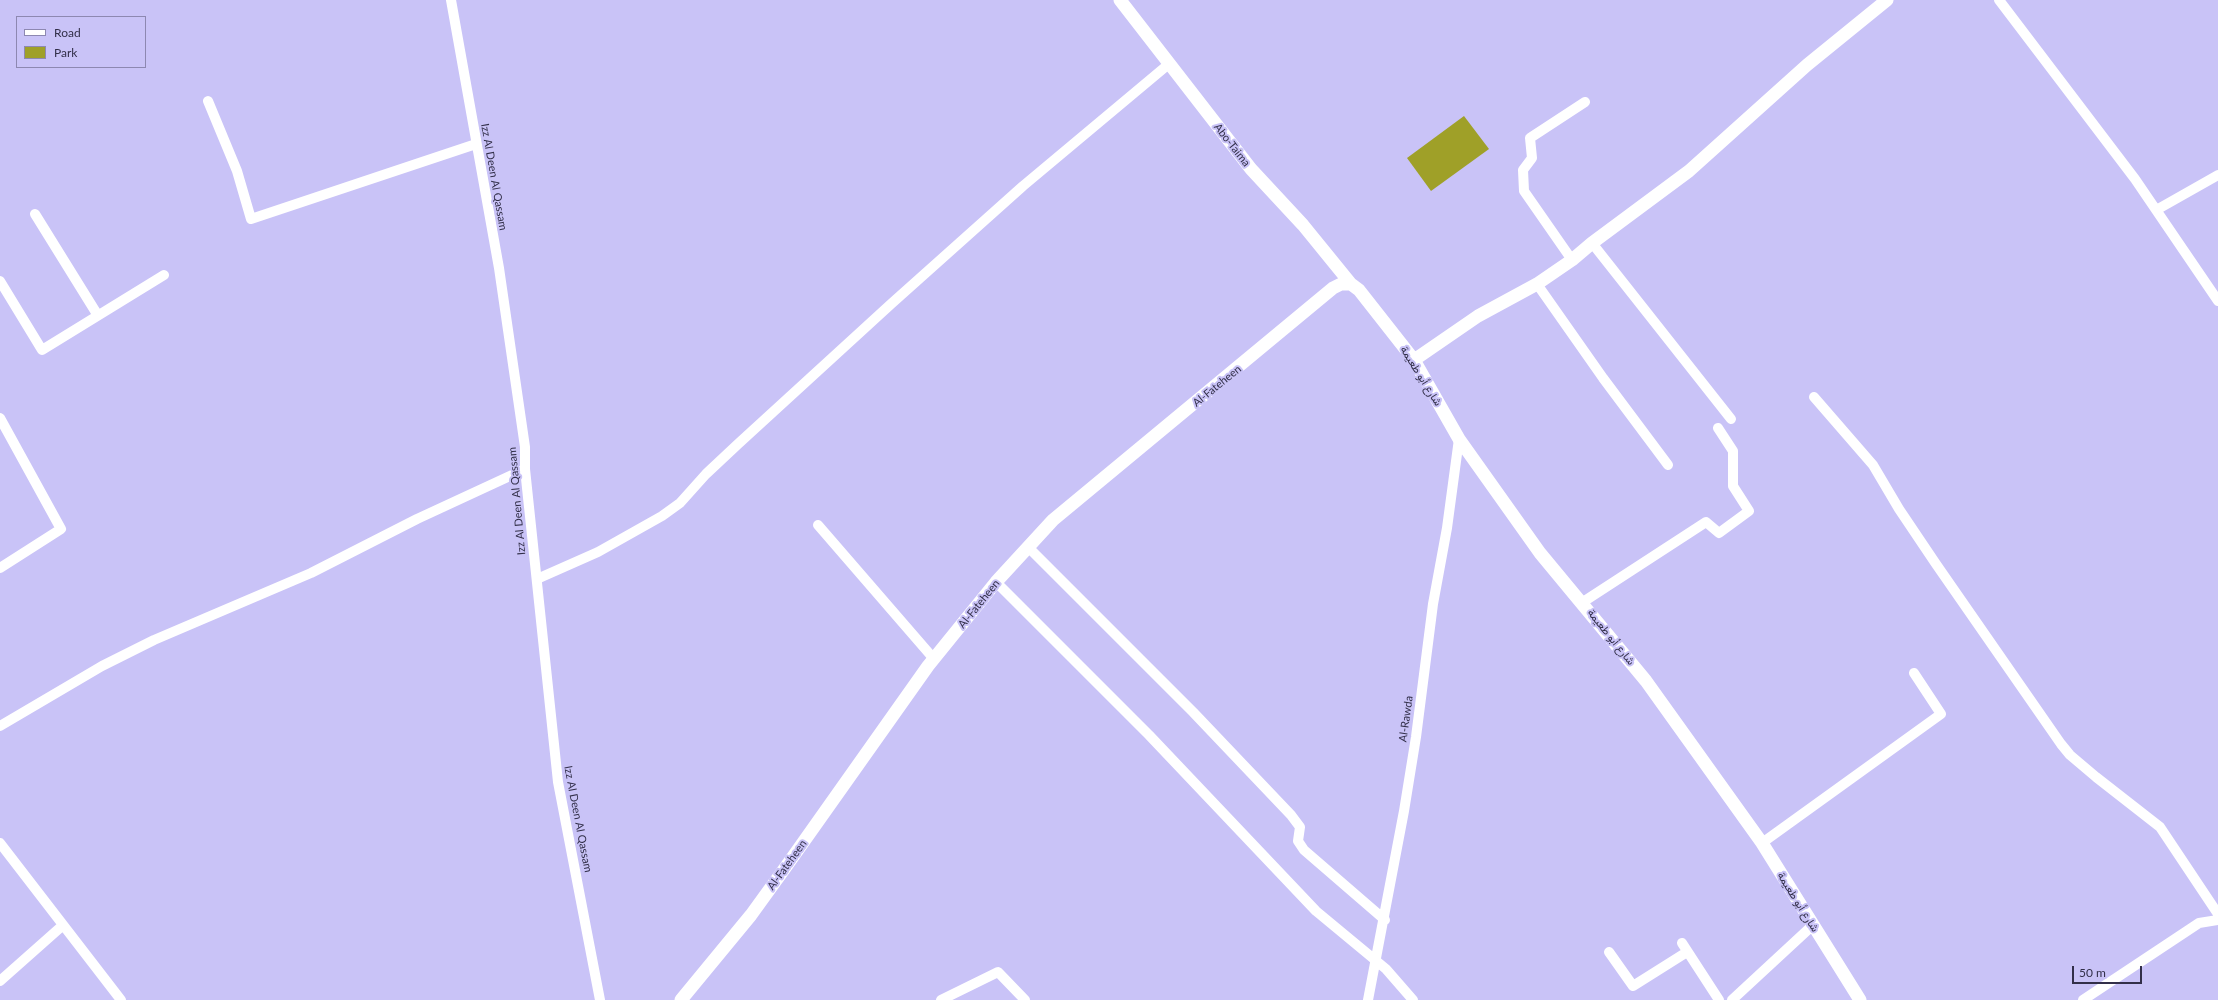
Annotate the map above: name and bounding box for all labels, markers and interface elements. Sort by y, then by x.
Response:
legend [16,16,146,68]
text: Road [54,25,81,40]
text: Park [54,45,77,60]
street label: Abo-Taima [1211,121,1253,169]
street label: Izz Al Deen Al Qassam [478,122,510,232]
street label: شارع أبو طعيمة [1397,344,1445,408]
street label: Al-Fateheen [1190,362,1244,410]
street label: Izz Al Deen Al Qassam [506,446,528,556]
street label: Al-Fateheen [955,577,1003,631]
street label: شارع أبو طعيمة [1585,606,1637,668]
street label: Al-Rawda [1396,695,1416,743]
street label: Izz Al Deen Al Qassam [561,765,595,873]
street label: Al-Fateheen [764,837,810,893]
street label: شارع أبو طعيمة [1774,870,1822,934]
scale bar [2074,958,2144,984]
text: 50 m [2079,965,2106,980]

